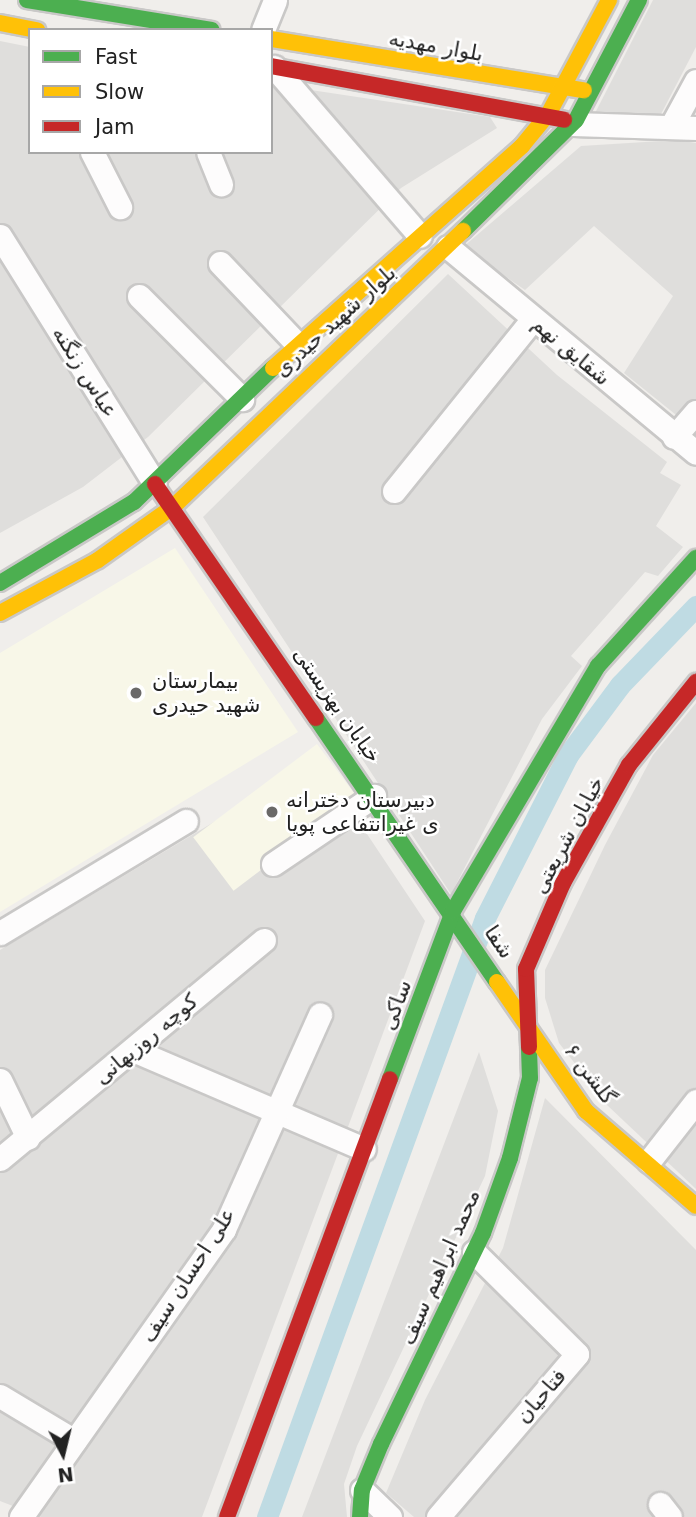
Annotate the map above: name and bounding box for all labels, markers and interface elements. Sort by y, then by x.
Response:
street label: بلوار مهدیه [387,25,485,67]
legend [28,28,273,154]
text: Fast [95,45,137,69]
text: Slow [95,80,144,104]
text: Jam [95,115,135,139]
street label: بلوار شهید حیدری [269,260,401,382]
street label: شقایق نهم [527,311,615,391]
street label: عباس زنگنه [47,322,123,422]
street label: خیابان بهزیستی [288,642,386,768]
place label: بیمارستان شهید حیدری [152,668,260,718]
marker: بیمارستان شهید حیدری [126,683,146,703]
street label: خیابان شریعتی [527,772,609,898]
place label: دبیرستان دخترانه ی غیرانتفاعی پویا [286,787,439,837]
marker: دبیرستان دخترانه ی غیرانتفاعی پویا [264,804,280,820]
street label: شفا [479,921,519,963]
street label: ساکی [375,976,417,1034]
street label: کوچه روزبهانی [89,988,203,1090]
street label: گلشن ۶ [559,1039,621,1109]
street label: محمد ابراهیم سیف [394,1185,486,1349]
street label: علی احسان سیف [135,1203,241,1347]
street label: فتاحیان [511,1364,571,1428]
north arrow [28,1419,98,1489]
text: N [56,1463,75,1487]

